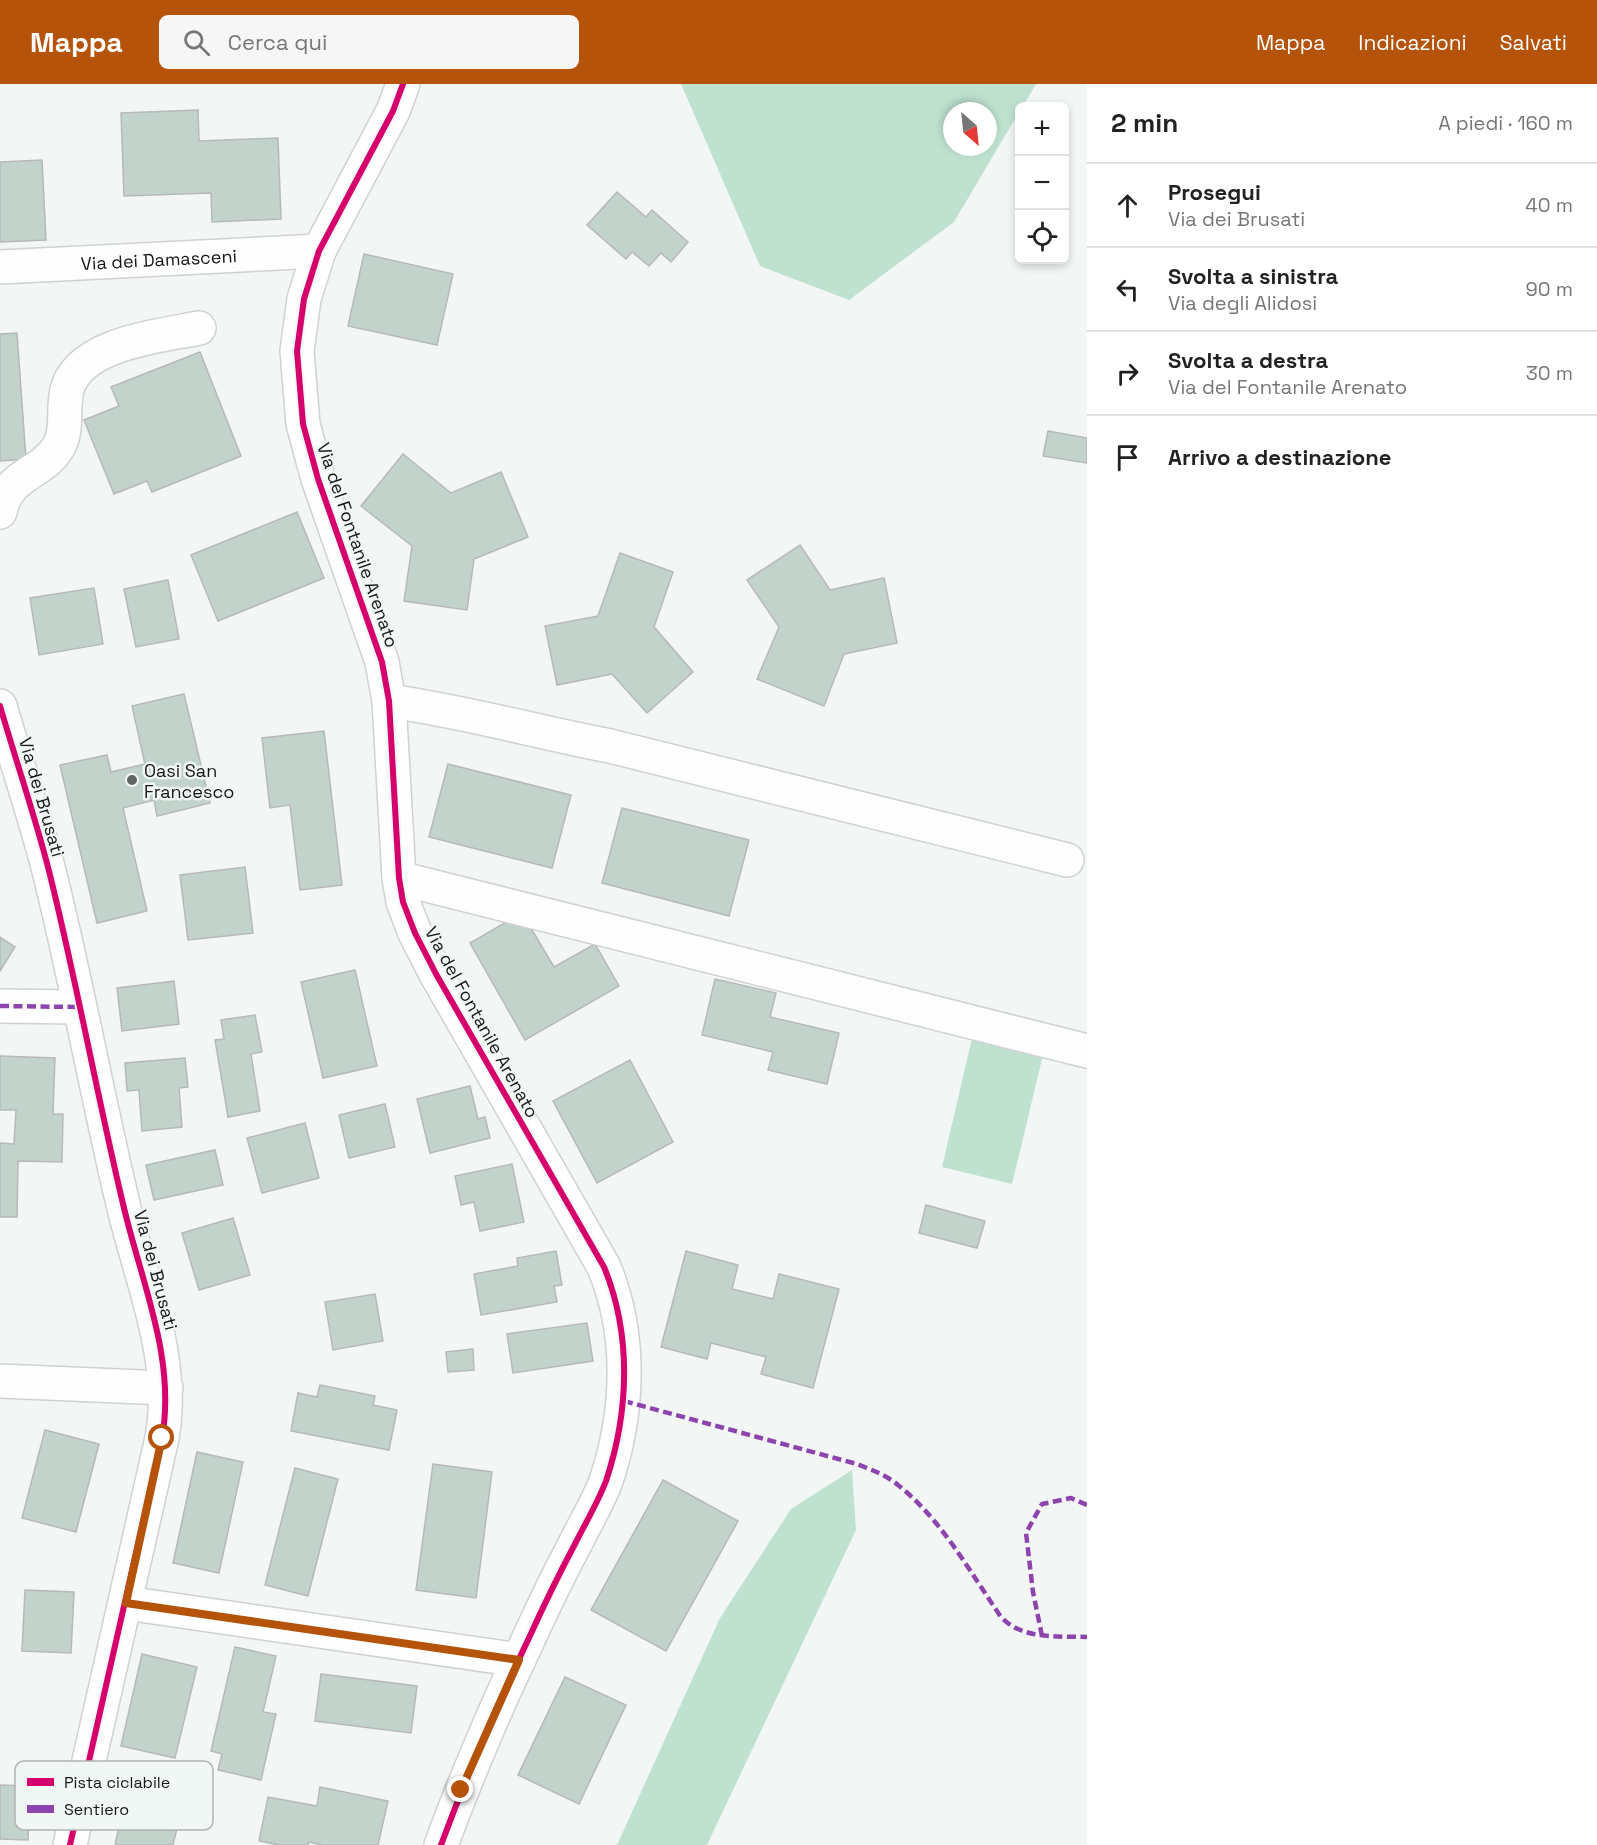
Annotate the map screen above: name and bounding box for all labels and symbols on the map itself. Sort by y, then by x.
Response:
north arrow [943,102,997,156]
street label: Via dei Damasceni [80,244,237,274]
street label: Via del Fontanile Arenato [312,440,404,650]
street label: Via dei Brusati [14,735,70,859]
place label: Oasi San Francesco [144,759,234,803]
marker: Oasi San Francesco [125,773,139,787]
street label: Via del Fontanile Arenato [420,922,544,1122]
street label: Via dei Brusati [129,1207,183,1333]
route start [148,1424,174,1450]
legend [15,1761,213,1830]
text: Pista ciclabile [64,1772,170,1793]
route end [447,1776,473,1802]
text: Sentiero [64,1799,129,1820]

